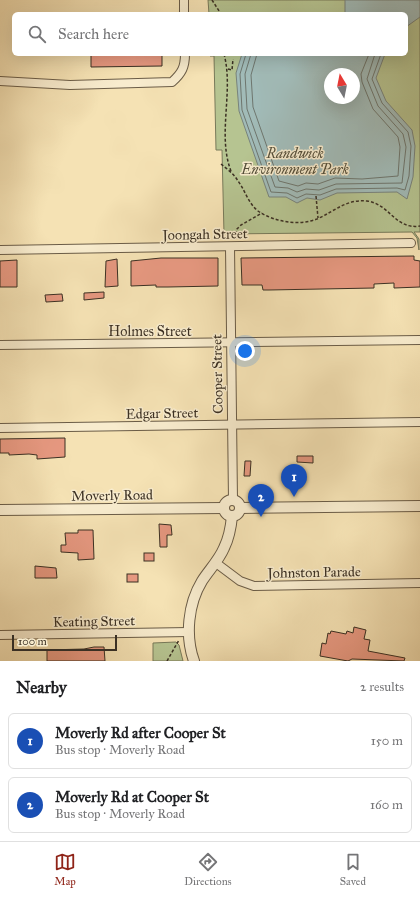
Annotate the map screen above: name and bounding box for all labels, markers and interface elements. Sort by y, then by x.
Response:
search box [12,12,408,56]
icon: search [26,23,48,45]
text: Search here [58,25,129,43]
north arrow [324,68,360,104]
park label: Randwick Environment Park [240,145,350,178]
street label: Joongah Street [160,225,248,245]
street label: Holmes Street [108,323,192,340]
street label: Cooper Street [208,334,227,414]
your location [235,341,255,361]
street label: Edgar Street [126,404,198,423]
pin: 1 [281,464,307,497]
pin: 2 [248,484,274,517]
street label: Moverly Road [71,486,153,505]
street label: Johnston Parade [265,563,361,583]
street label: Keating Street [53,612,135,631]
scale bar [12,633,117,652]
text: 100 m [18,635,47,648]
text: Nearby [16,677,67,698]
text: 2 results [360,679,404,695]
text: Moverly Rd after Cooper St [55,724,226,742]
text: 1 [27,733,33,749]
text: 150 m [371,733,403,749]
text: Bus stop · Moverly Road [55,742,185,758]
text: Moverly Rd at Cooper St [55,788,209,806]
text: 2 [27,797,33,813]
text: 160 m [370,797,403,813]
text: Bus stop · Moverly Road [55,806,185,822]
tab: Map [54,851,76,888]
tab: Directions [184,851,232,888]
tab: Saved [340,851,366,888]

